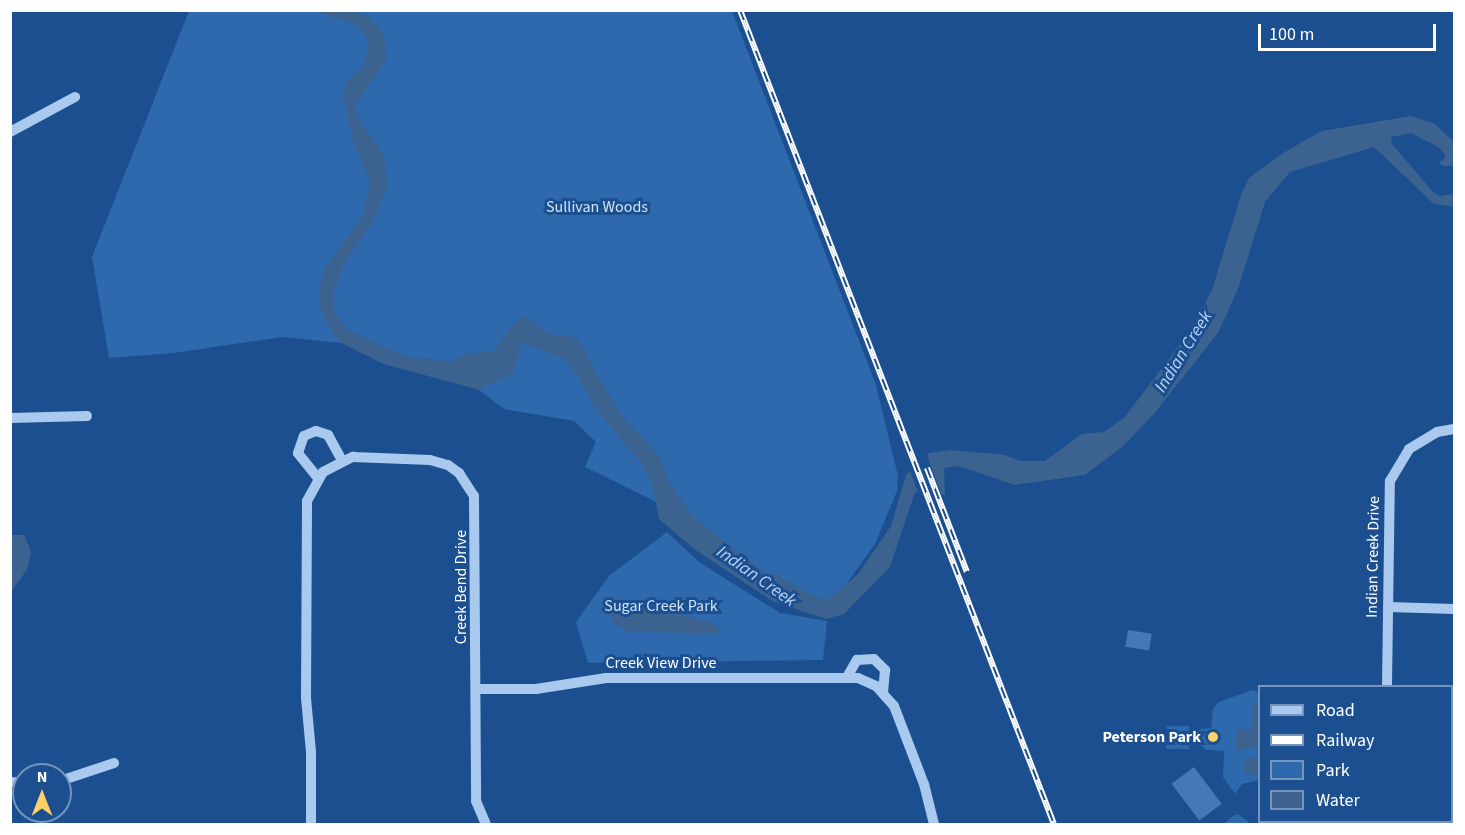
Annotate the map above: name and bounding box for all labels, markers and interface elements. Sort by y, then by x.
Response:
scale bar [1261,12,1440,50]
text: 100 m [1269,22,1314,47]
park label: Sullivan Woods [546,197,648,217]
water label: Indian Creek [1150,307,1218,397]
street label: Indian Creek Drive [1362,496,1384,618]
street label: Creek Bend Drive [451,530,471,644]
water label: Indian Creek [712,542,800,612]
park label: Sugar Creek Park [604,596,718,616]
street label: Creek View Drive [605,653,717,673]
legend [1258,685,1453,823]
text: Road [1316,698,1355,723]
place label: Peterson Park [1102,727,1201,747]
text: Railway [1316,728,1375,753]
marker: Peterson Park [1206,730,1220,744]
text: Park [1316,758,1350,783]
north arrow [12,763,72,823]
text: N [37,766,47,788]
text: Water [1316,788,1360,813]

